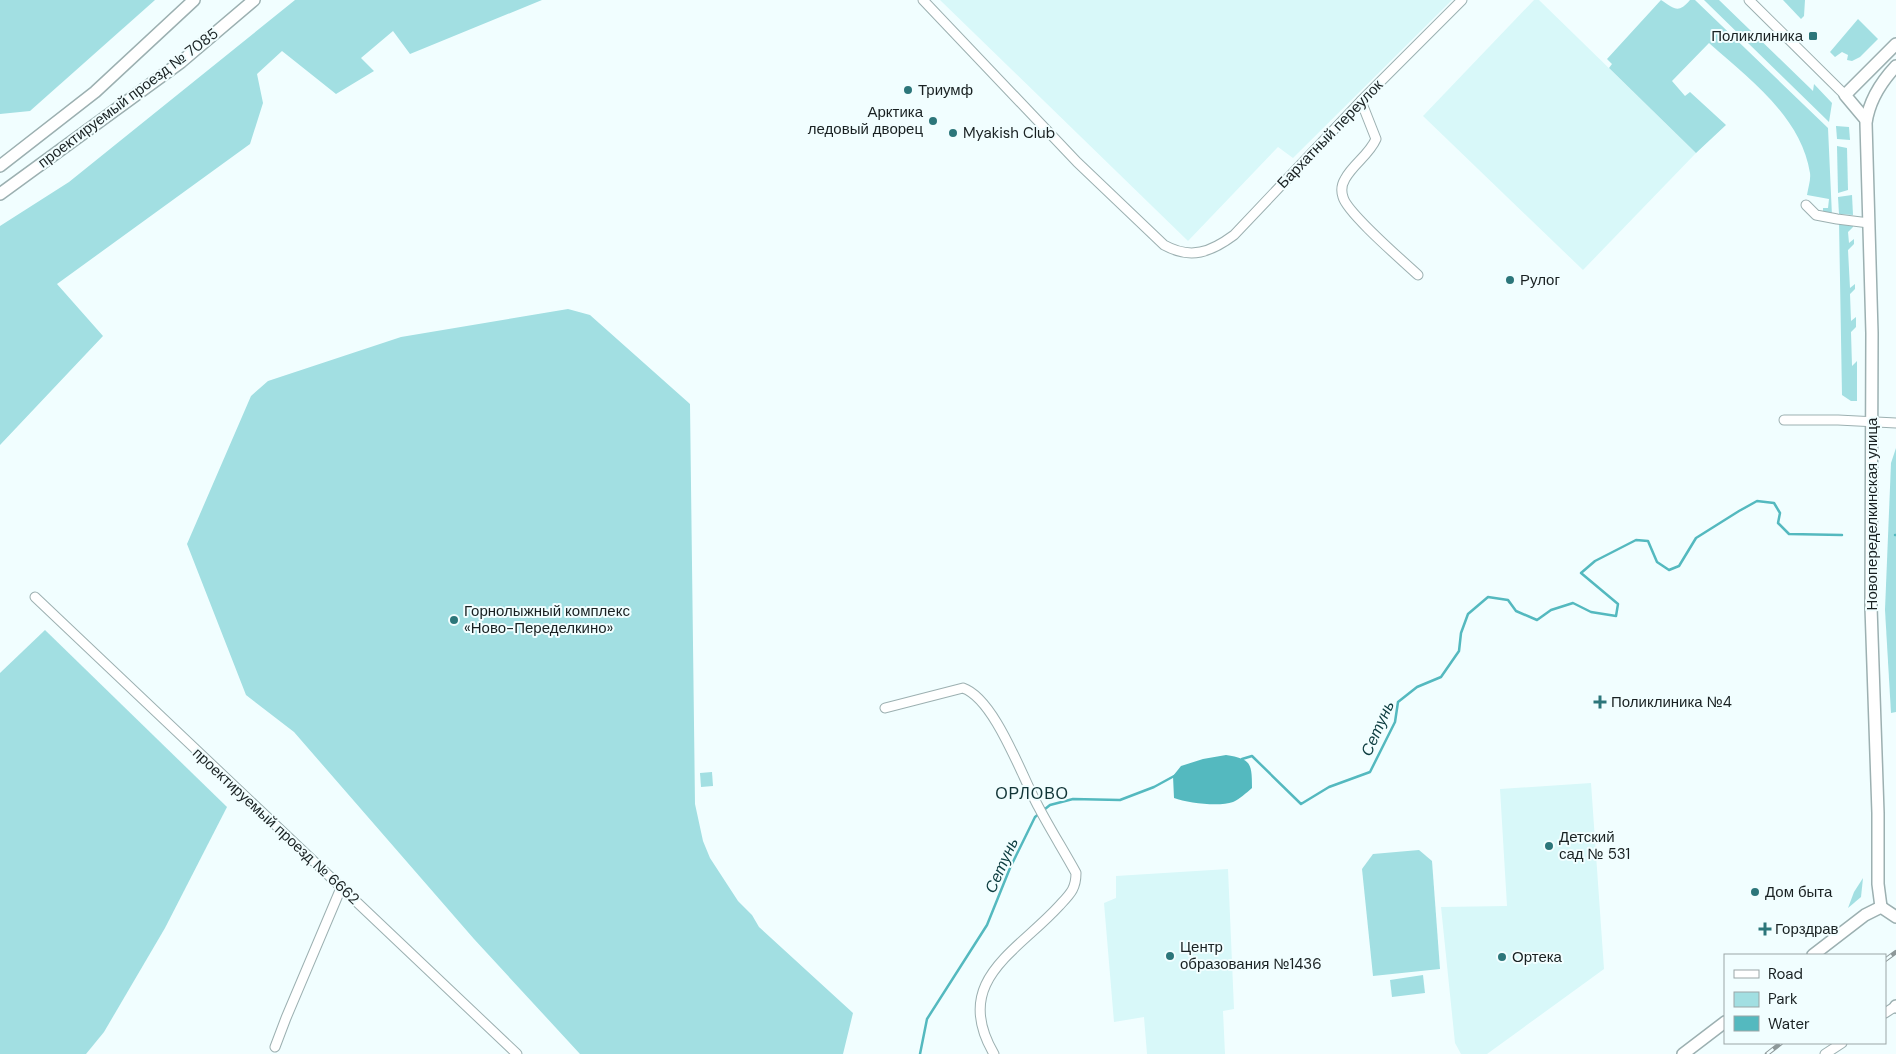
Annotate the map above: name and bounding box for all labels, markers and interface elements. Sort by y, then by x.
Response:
street label: проектируемый проезд № 7085 [34,24,222,172]
place label: Поликлиника [1711,26,1804,46]
marker: Поликлиника [1807,30,1819,42]
street label: Бархатный переулок [1273,75,1388,193]
place label: Триумф [918,80,973,100]
marker: Триумф [902,84,914,96]
place label: Арктика ледовый дворец [808,102,924,139]
marker: Арктика ледовый дворец [927,115,939,127]
place label: Myakish Club [963,123,1055,143]
marker: Myakish Club [947,127,959,139]
place label: Рулог [1520,270,1560,290]
marker: Рулог [1504,274,1516,286]
street label: Новопеределкинская улица [1862,417,1882,610]
place label: Горнолыжный комплекс «Ново-Переделкино» [464,601,630,638]
marker: Горнолыжный комплекс «Ново-Переделкино» [448,614,460,626]
place label: Поликлиника №4 [1611,692,1732,712]
marker: Поликлиника №4 [1593,695,1607,709]
water label: Сетунь [1356,697,1399,759]
street label: проектируемый проезд № 6662 [188,743,364,909]
district label: ОРЛОВО [995,783,1069,804]
place label: Детский сад № 531 [1559,827,1630,864]
water label: Сетунь [980,834,1023,896]
marker: Детский сад № 531 [1543,840,1555,852]
place label: Дом быта [1765,882,1833,902]
marker: Дом быта [1749,886,1761,898]
place label: Горздрав [1775,919,1839,939]
marker: Горздрав [1759,923,1771,935]
place label: Центр образования №1436 [1180,937,1322,974]
place label: Ортека [1512,947,1563,967]
marker: Центр образования №1436 [1164,950,1176,962]
marker: Ортека [1496,951,1508,963]
legend [1724,954,1886,1044]
text: Road [1768,964,1803,984]
text: Park [1768,989,1798,1009]
text: Water [1768,1014,1810,1034]

